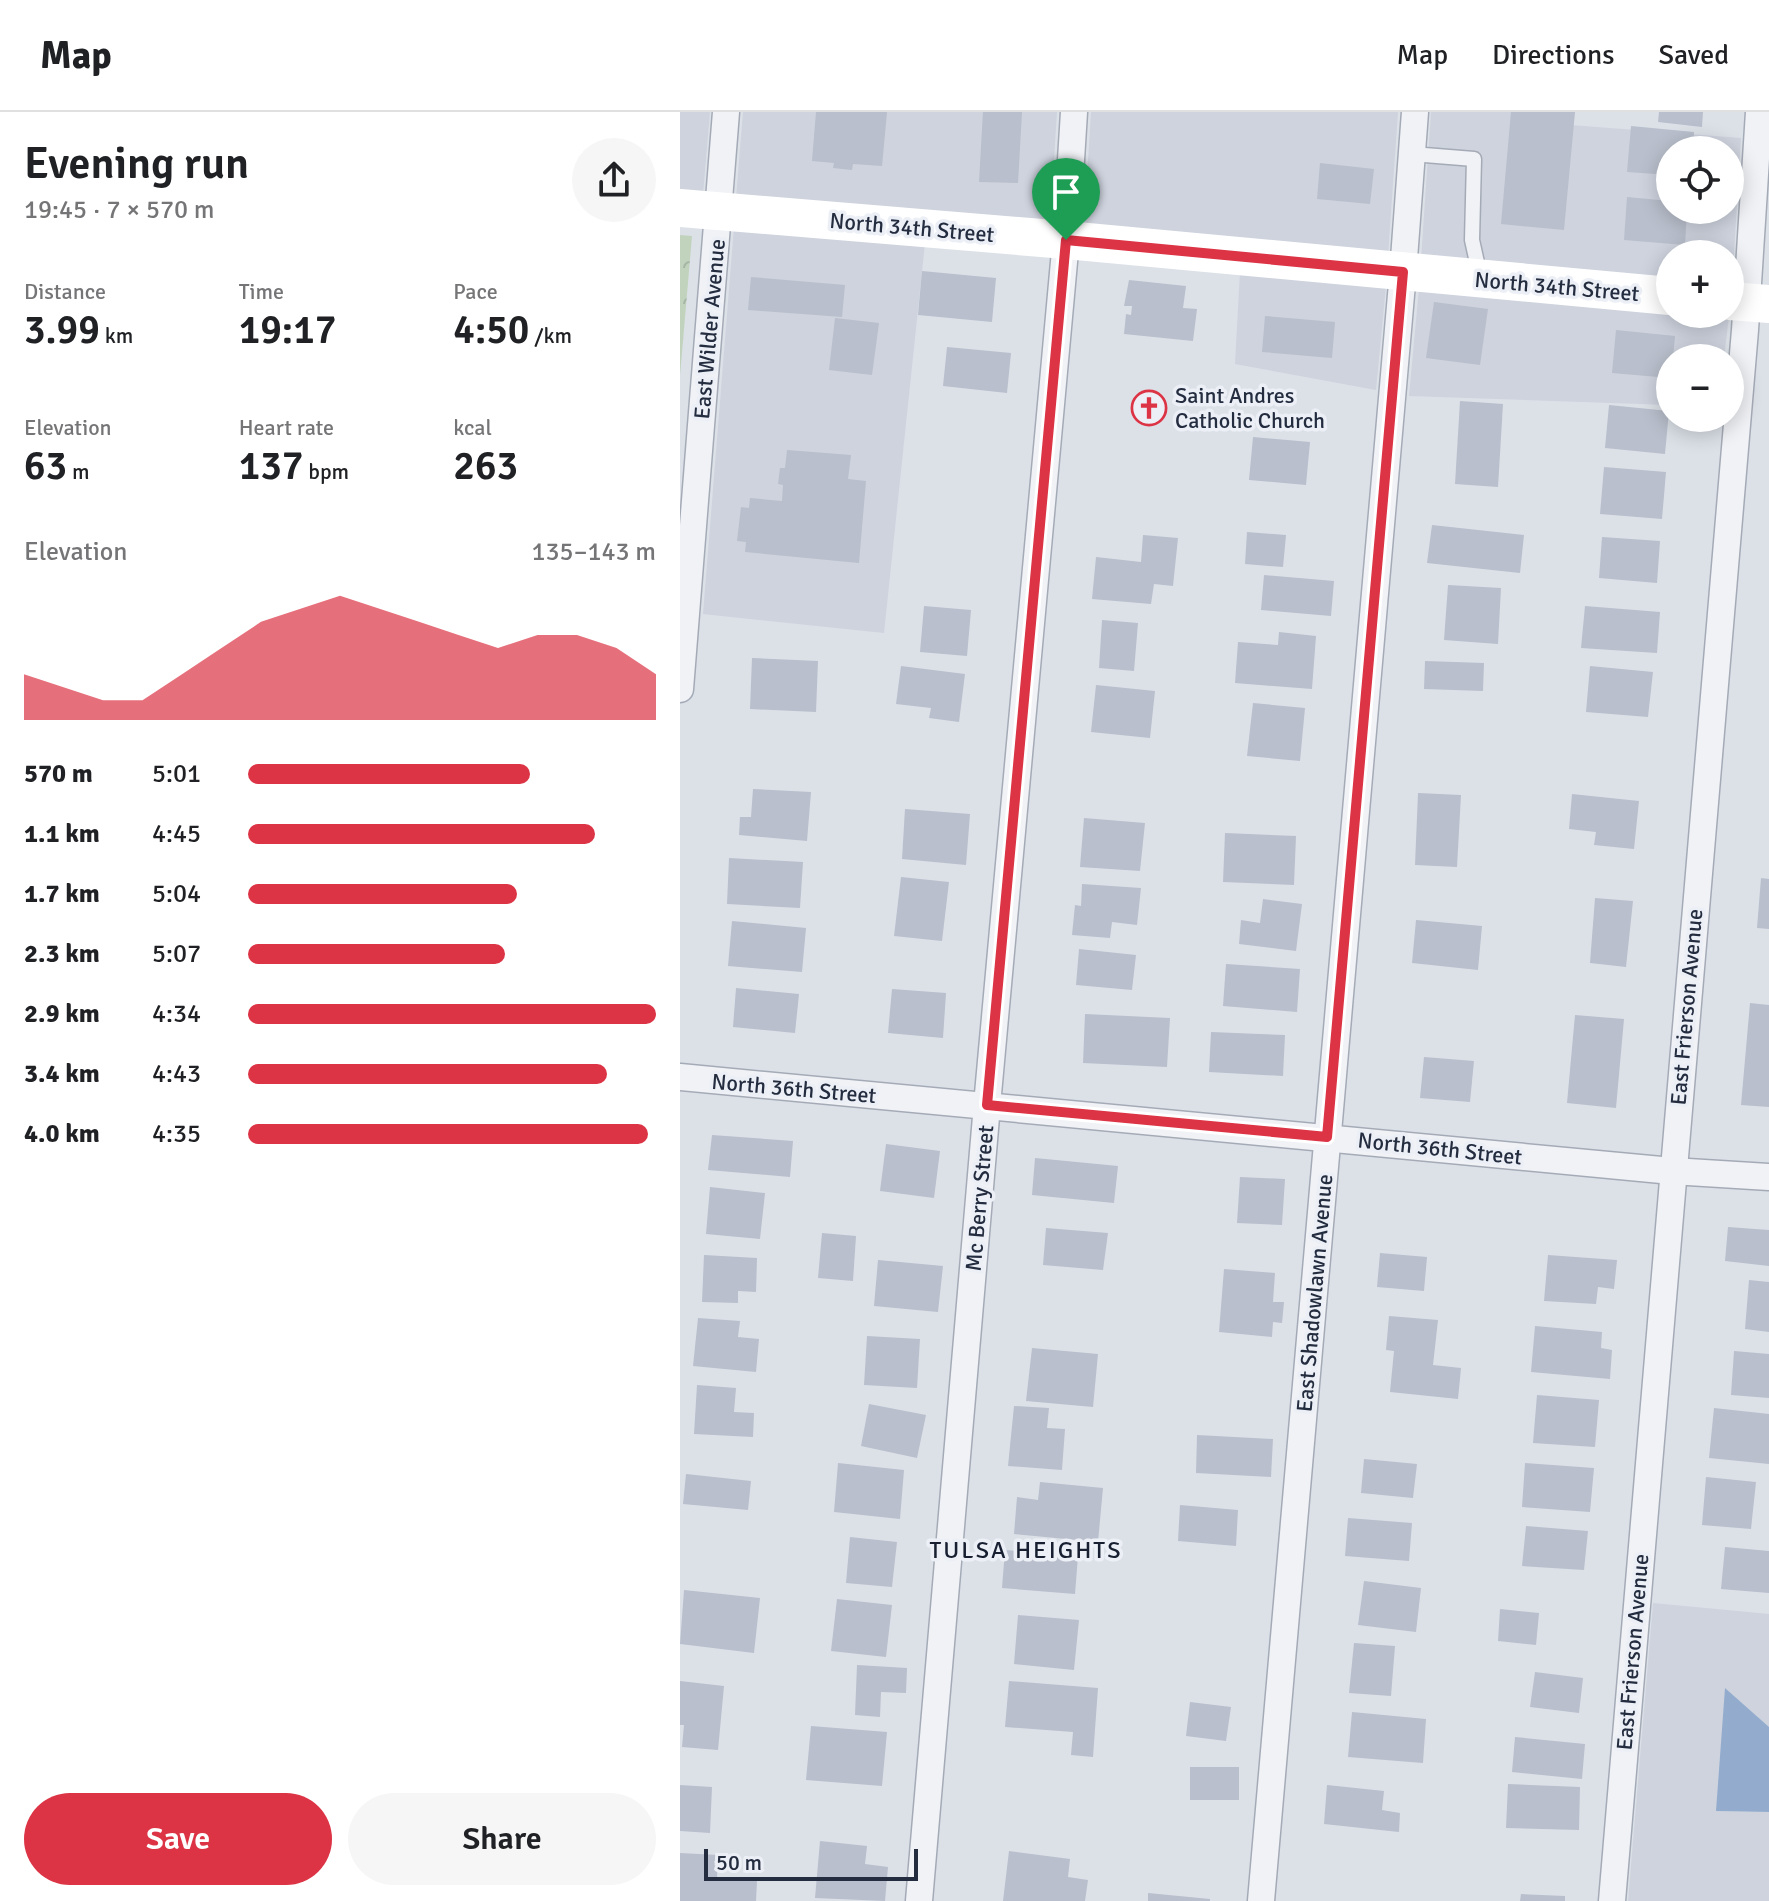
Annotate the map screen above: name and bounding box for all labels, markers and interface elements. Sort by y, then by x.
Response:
text: Map [40,32,112,79]
text: Map [1396,38,1448,72]
text: Directions [1492,38,1614,72]
text: Saved [1658,38,1729,72]
map controls [1656,136,1744,432]
button: locate [1656,136,1744,224]
text: Evening run [24,137,249,191]
button: share [572,138,656,222]
pin [1032,158,1100,240]
icon: arrive [1044,170,1088,214]
text: 19:45 · 7 × 570 m [24,194,215,226]
street label: North 34th Street [829,207,996,248]
street label: East Wilder Avenue [688,238,731,420]
button: + [1656,240,1744,328]
street label: North 34th Street [1474,266,1641,307]
text: Distance [24,278,106,305]
text: Time [239,278,284,305]
text: Pace [453,278,498,305]
text: 3.99 [24,305,100,355]
text: 19:17 [239,305,336,355]
text: 4:50 [453,305,529,355]
text: km [100,322,133,349]
text: /km [529,322,572,349]
button: − [1656,344,1744,432]
place label: Saint Andres Catholic Church [1175,382,1325,434]
church icon: Saint Andres Catholic Church [1130,389,1168,427]
text: Elevation [24,414,112,441]
text: Heart rate [239,414,334,441]
text: kcal [453,414,492,441]
text: 63 [24,441,67,491]
text: 137 [239,441,303,491]
text: 263 [453,441,518,491]
text: m [67,458,90,485]
text: bpm [303,458,349,485]
text: Elevation [24,536,128,568]
text: 135–143 m [532,536,656,568]
text: 570 m [24,758,93,790]
text: 5:01 [152,758,201,790]
text: 1.1 km [24,818,100,850]
text: 4:45 [152,818,201,850]
text: 1.7 km [24,878,100,910]
text: 5:04 [152,878,201,910]
street label: East Frierson Avenue [1664,908,1709,1106]
text: 2.3 km [24,938,100,970]
text: 5:07 [152,938,201,970]
text: 2.9 km [24,998,100,1030]
text: 4:34 [152,998,201,1030]
text: 3.4 km [24,1058,100,1090]
text: 4:43 [152,1058,201,1090]
street label: North 36th Street [711,1068,878,1109]
text: 4.0 km [24,1118,100,1150]
text: 4:35 [152,1118,201,1150]
street label: Mc Berry Street [960,1124,999,1272]
street label: North 36th Street [1356,1126,1524,1171]
street label: East Shadowlawn Avenue [1291,1173,1338,1413]
district label: TULSA HEIGHTS [929,1535,1123,1565]
street label: East Frierson Avenue [1610,1553,1655,1751]
button: Save [24,1793,332,1885]
button: Share [348,1793,656,1885]
scale bar [704,1845,918,1881]
text: 50 m [716,1849,762,1876]

